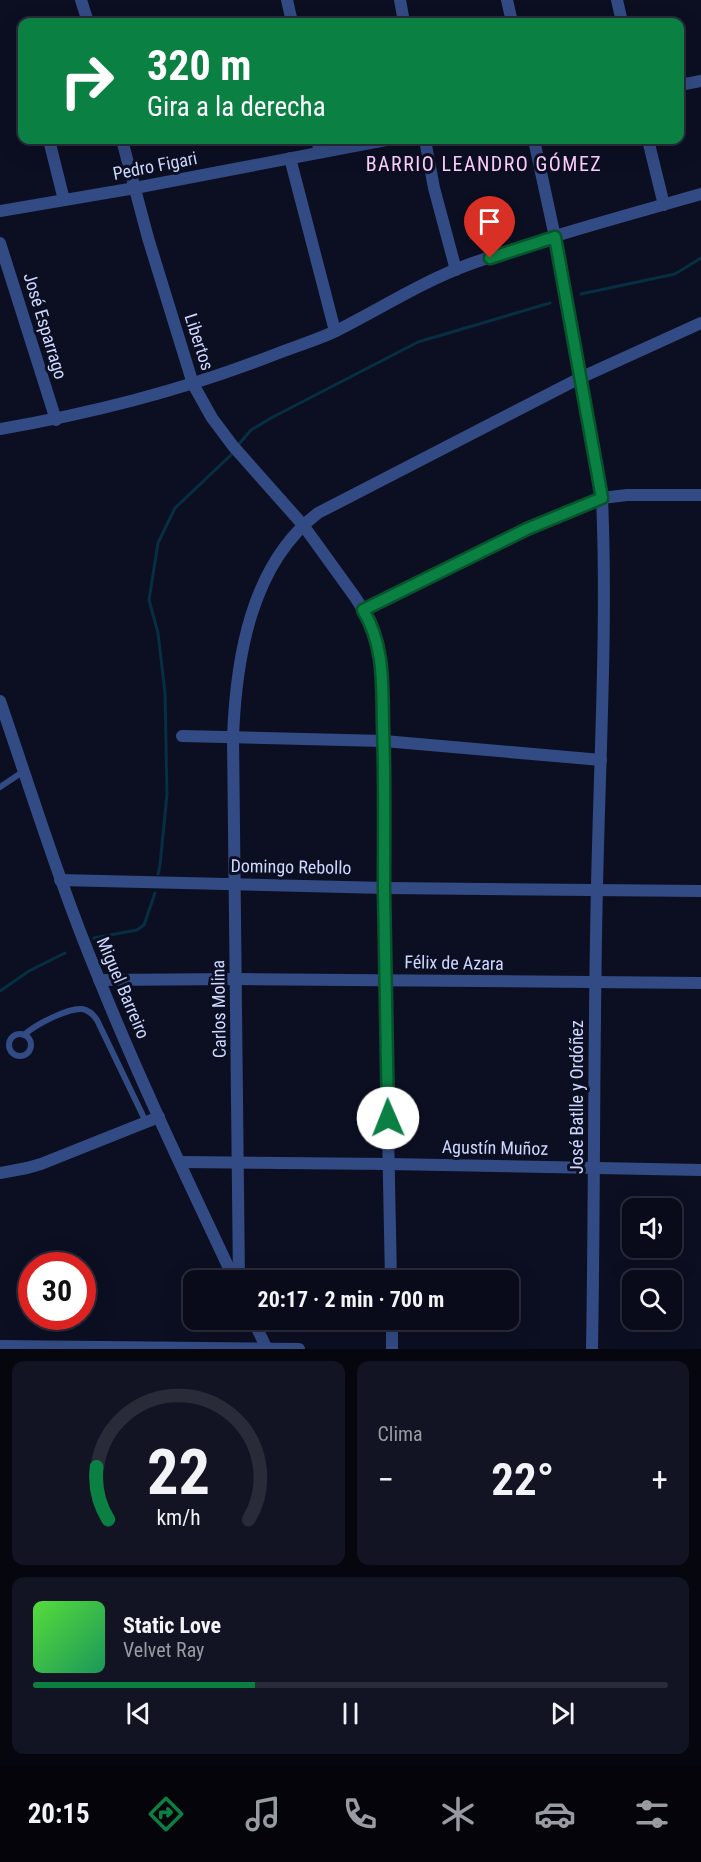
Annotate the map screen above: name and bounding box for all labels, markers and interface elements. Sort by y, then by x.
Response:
text: 320 m [147,41,252,90]
icon: right [48,42,126,120]
text: Gira a la derecha [147,91,326,123]
street label: Pedro Figari [111,147,199,184]
district label: BARRIO LEANDRO GÓMEZ [366,152,602,176]
pin [464,196,515,258]
icon: arrive [473,205,506,238]
street label: José Esparrago [19,270,72,382]
street label: Libertos [180,311,218,373]
street label: Domingo Rebollo [230,855,352,878]
street label: Miguel Barreiro [93,934,154,1042]
street label: Félix de Azara [404,951,504,974]
street label: Carlos Molina [207,960,230,1058]
street label: José Batlle y Ordóñez [566,1020,587,1174]
position arrow [356,1086,420,1150]
street label: Agustín Muñoz [442,1136,548,1159]
map controls [622,1198,682,1330]
button: sound [622,1198,682,1258]
speed limit sign: 30 [18,1252,96,1330]
button: search [622,1270,682,1330]
text: 20:17 · 2 min · 700 m [258,1287,444,1312]
text: Clima [378,1422,423,1446]
text: 22 [147,1436,210,1509]
text: 22° [491,1453,554,1506]
text: − [378,1460,394,1499]
text: + [652,1460,668,1499]
text: km/h [156,1505,200,1530]
text: Static Love [123,1613,221,1638]
text: Velvet Ray [123,1638,204,1662]
icon: previous [122,1697,155,1730]
icon: pause [334,1697,367,1730]
icon: next [546,1697,579,1730]
icon: directions [145,1793,187,1835]
icon: music [242,1793,284,1835]
icon: phone [339,1793,381,1835]
icon: climate [437,1793,479,1835]
icon: car [534,1793,576,1835]
icon: filters [631,1793,673,1835]
text: 20:15 [28,1798,90,1830]

